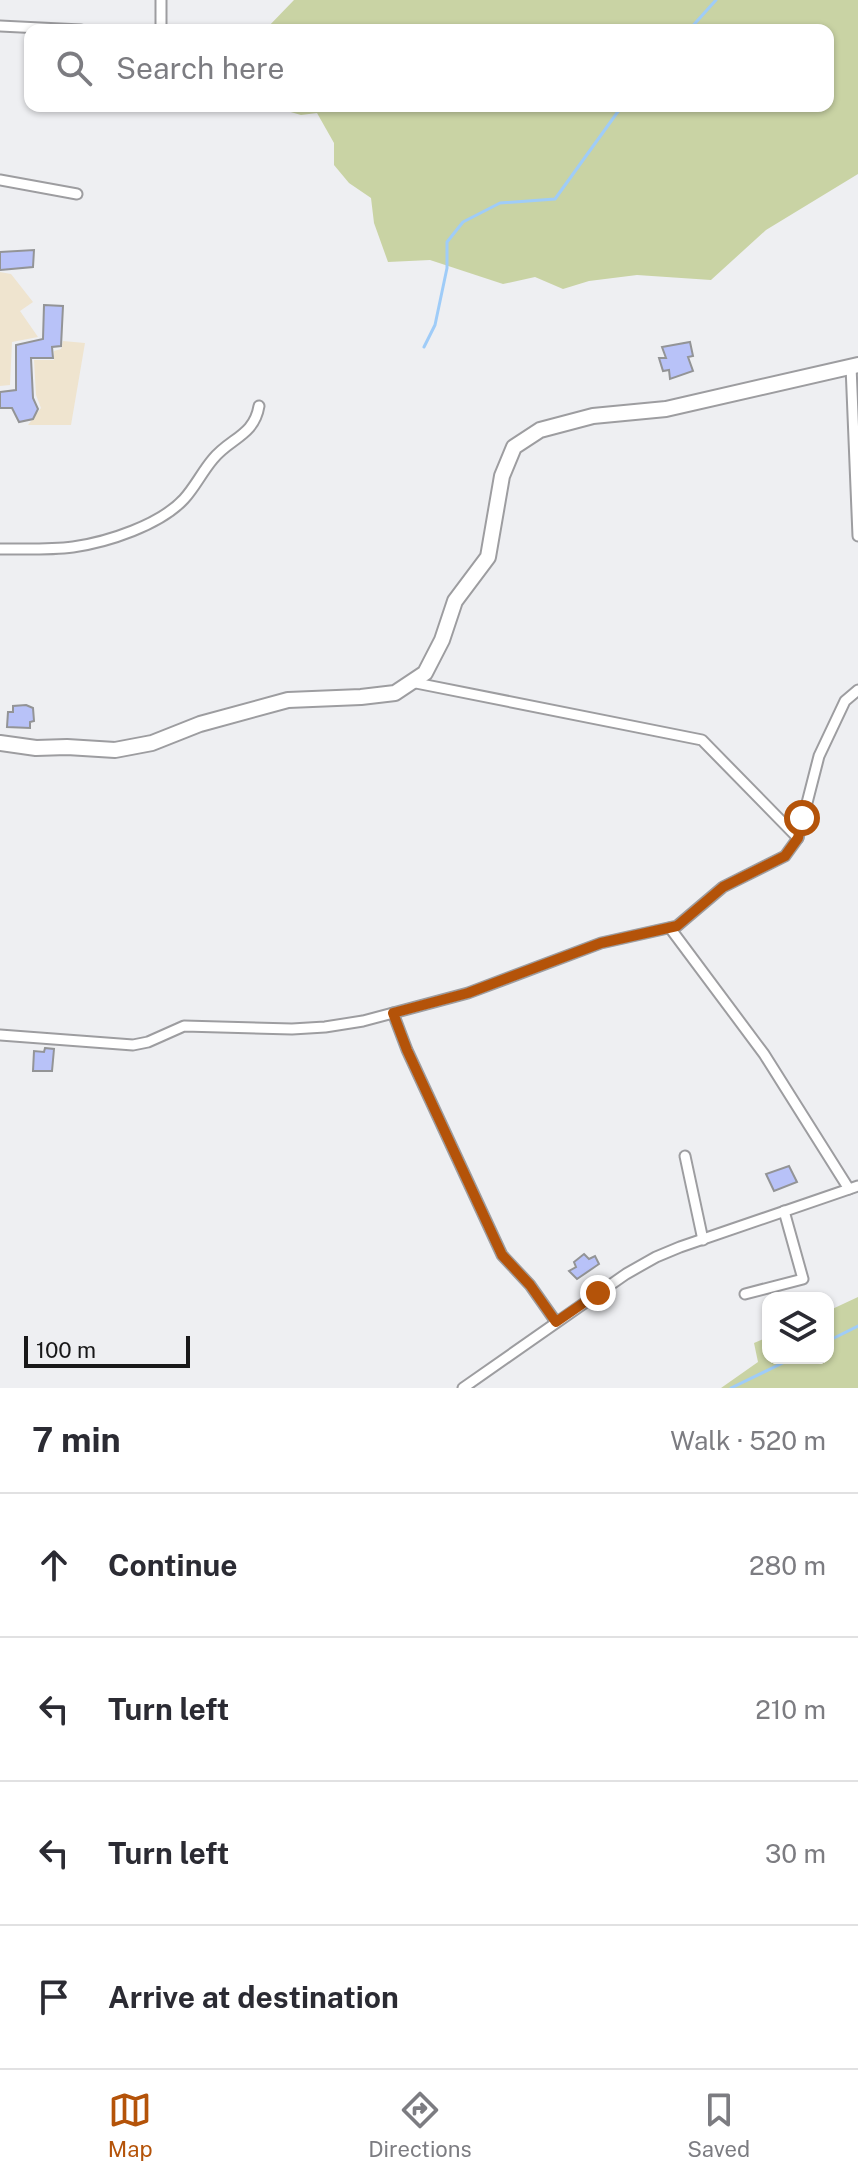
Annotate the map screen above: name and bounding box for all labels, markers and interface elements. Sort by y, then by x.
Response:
search box [24,24,834,112]
icon: search [52,46,96,90]
text: Search here [116,50,284,86]
route start [784,800,820,836]
route end [580,1275,616,1311]
map controls [762,1292,834,1364]
button: layers [762,1292,834,1364]
scale bar [24,1332,190,1368]
text: 100 m [36,1337,96,1363]
text: 7 min [32,1420,121,1460]
text: Walk · 520 m [670,1425,826,1456]
icon: ahead [32,1543,76,1587]
text: Continue [108,1547,238,1583]
text: 280 m [749,1550,826,1581]
icon: left [32,1687,76,1731]
text: Turn left [108,1691,229,1727]
text: 210 m [755,1694,826,1725]
icon: left [32,1831,76,1875]
text: Turn left [108,1835,229,1871]
text: 30 m [765,1838,826,1869]
icon: arrive [32,1975,76,2019]
text: Arrive at destination [108,1979,399,2015]
tab: Map [108,2088,153,2162]
tab: Directions [368,2088,472,2162]
tab: Saved [687,2088,750,2162]

